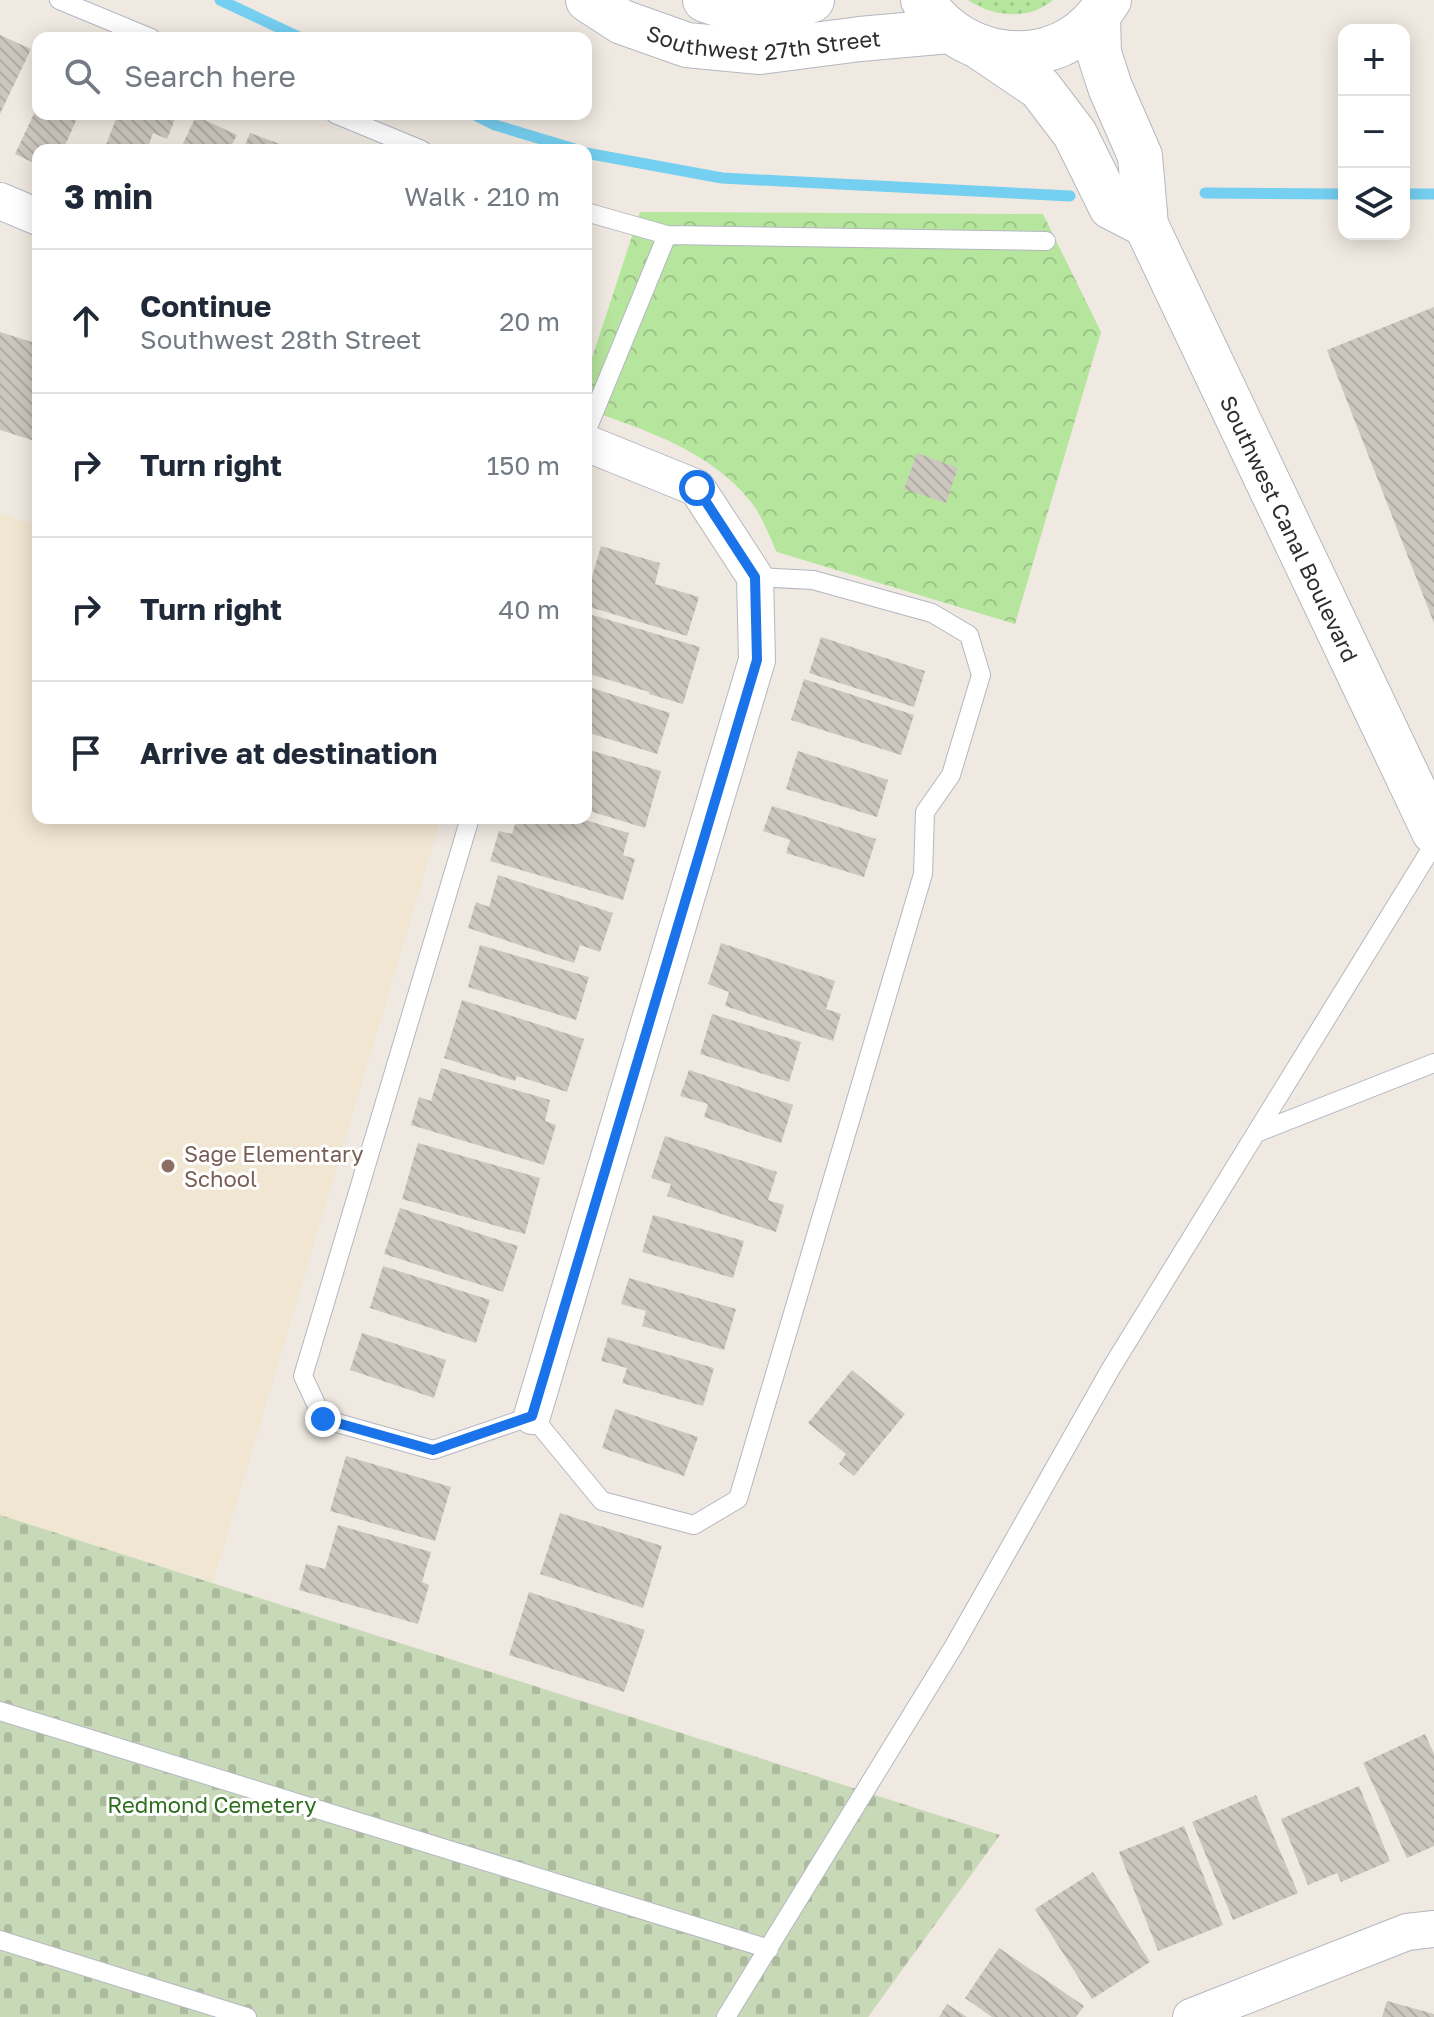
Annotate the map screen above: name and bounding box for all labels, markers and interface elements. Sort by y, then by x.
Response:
street label: Southwest 27th Street [643,18,882,66]
map controls [1338,24,1410,240]
button: + [1338,24,1410,96]
search box [32,32,592,120]
icon: search [60,54,104,98]
text: Search here [124,58,296,94]
button: − [1338,96,1410,168]
button: layers [1338,168,1410,240]
text: 3 min [64,176,153,216]
text: Walk · 210 m [404,181,560,212]
text: Continue [140,288,271,324]
icon: ahead [64,299,108,343]
text: 20 m [499,306,560,337]
text: Southwest 28th Street [140,324,421,355]
street label: Southwest Canal Boulevard [1215,391,1365,666]
icon: right [64,443,108,487]
text: Turn right [140,447,282,483]
text: 150 m [487,450,560,481]
route start [679,470,715,506]
icon: right [64,587,108,631]
text: Turn right [140,591,282,627]
text: 40 m [499,594,560,625]
icon: arrive [64,731,108,775]
text: Arrive at destination [140,735,437,771]
place label: Sage Elementary School [184,1140,364,1192]
marker: Sage Elementary School [159,1157,177,1175]
route end [305,1401,341,1437]
park label: Redmond Cemetery [107,1791,317,1818]

